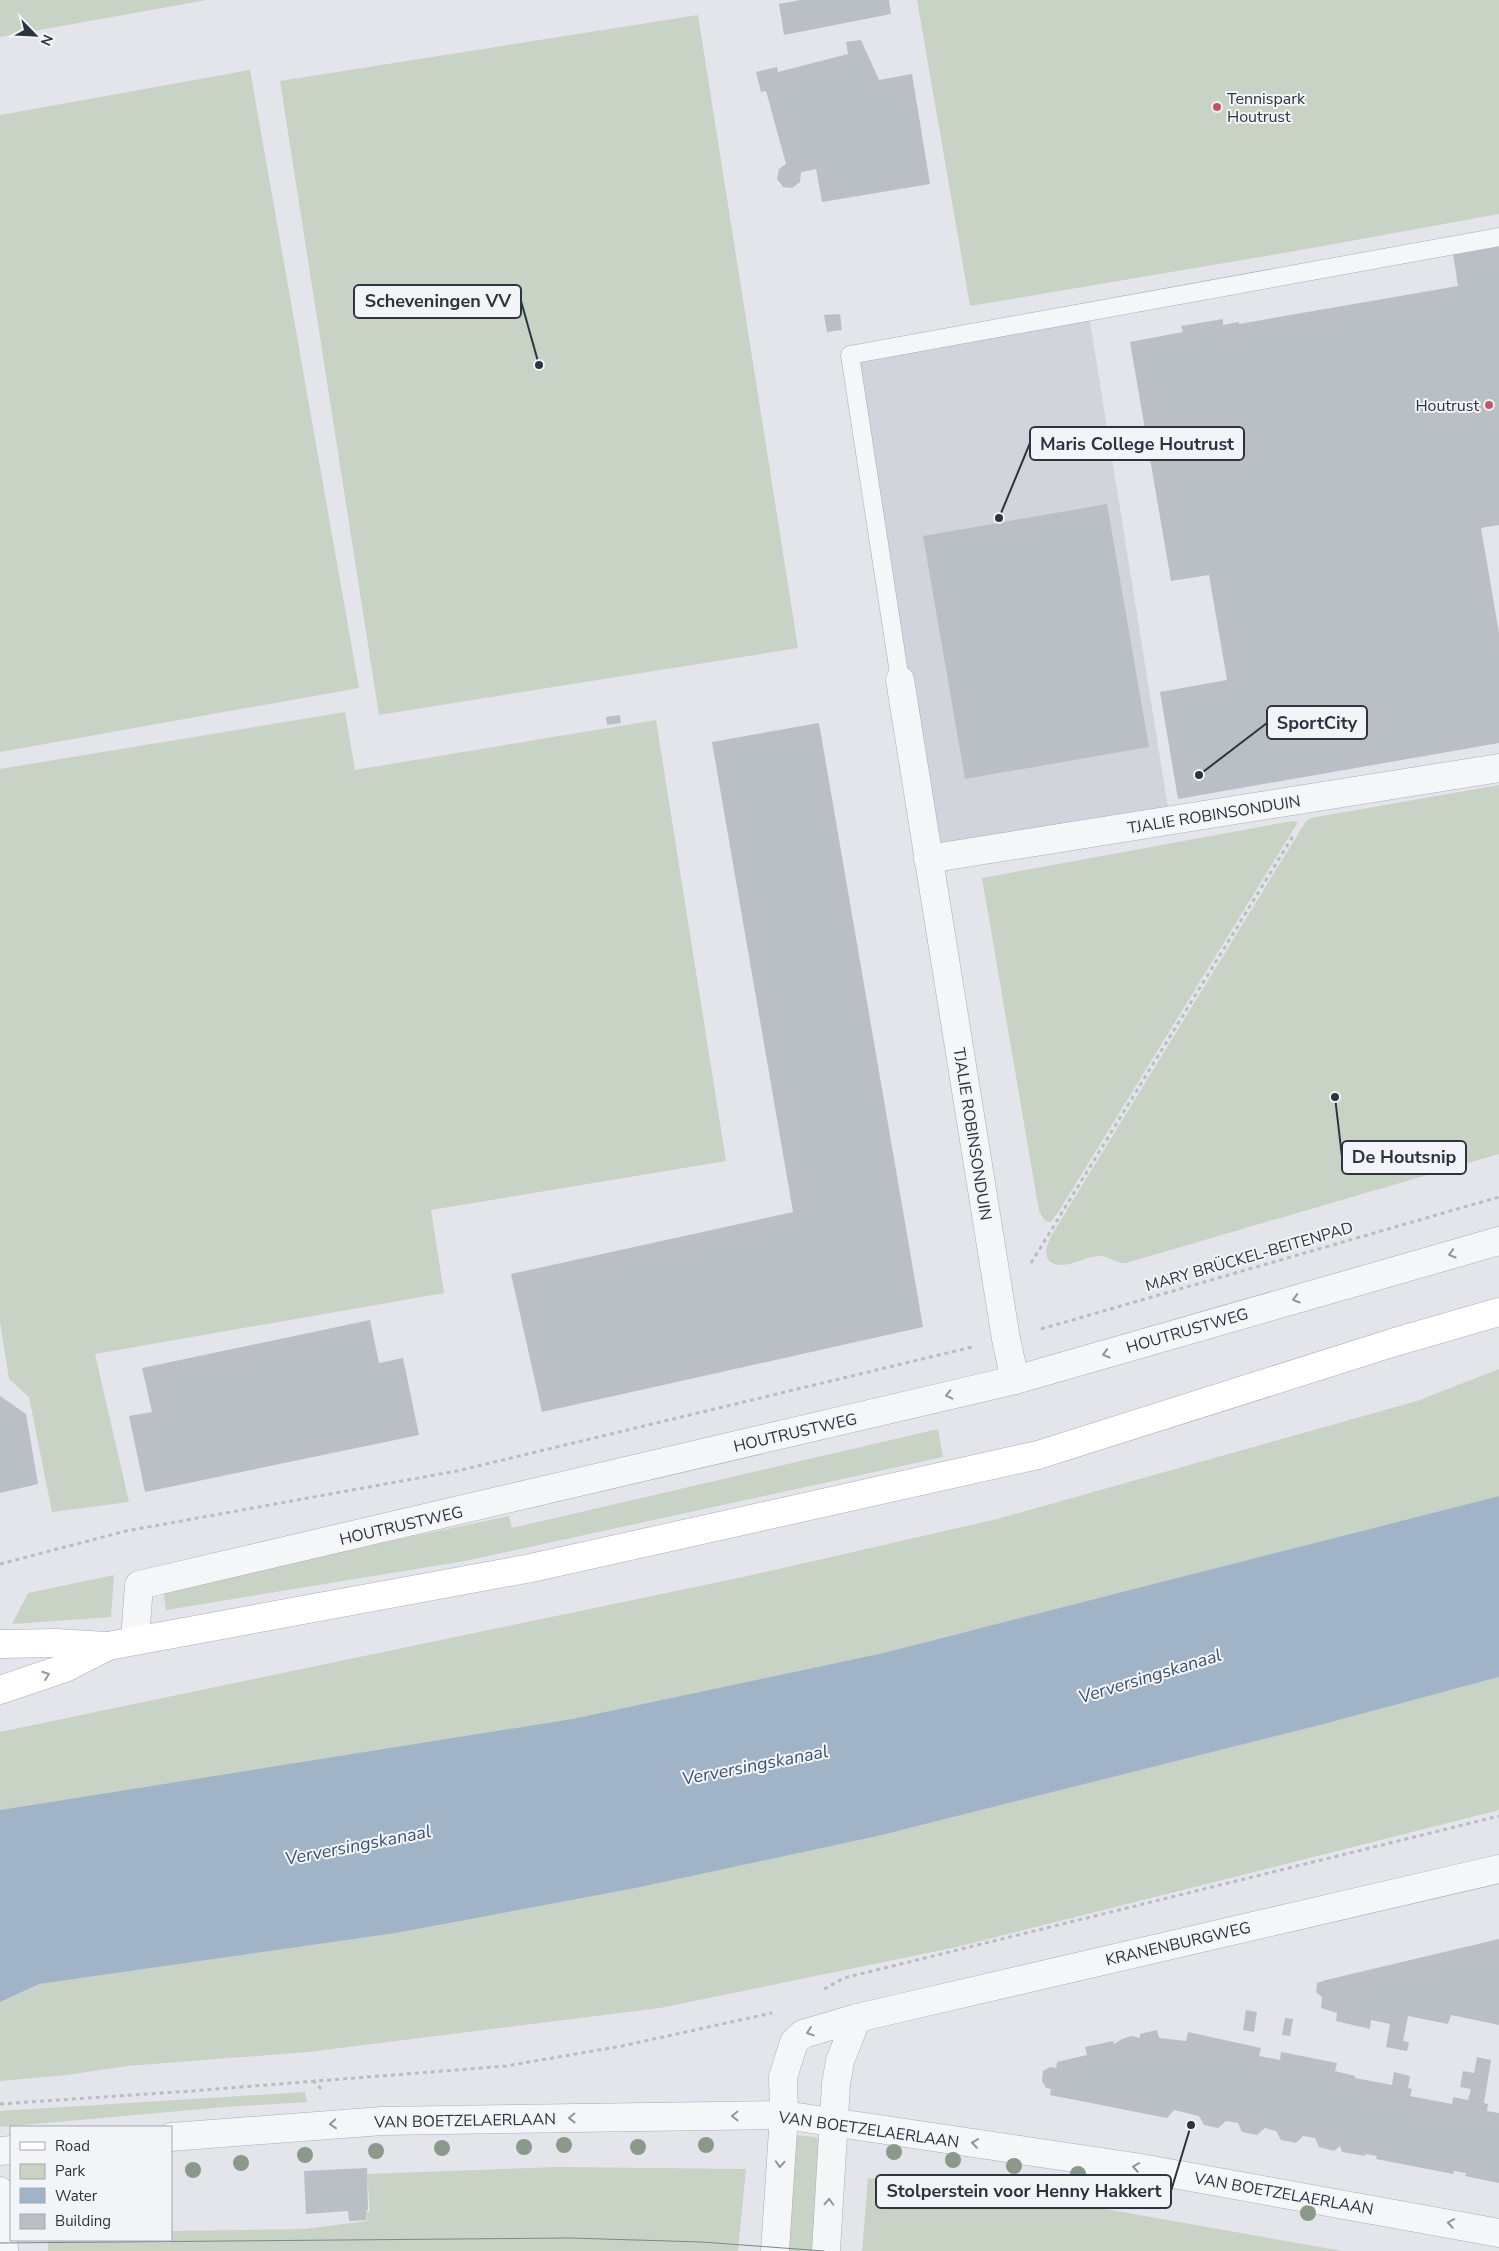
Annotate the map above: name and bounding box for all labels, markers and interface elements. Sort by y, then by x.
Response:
north arrow [10,10,60,60]
text: N [36,31,57,49]
place label: Tennispark Houtrust [1227,88,1306,128]
marker: Tennispark Houtrust [1211,101,1223,113]
callout: Scheveningen VV [354,285,521,318]
text: Scheveningen VV [365,289,512,313]
place label: Houtrust [1415,395,1479,417]
marker: Houtrust [1483,399,1495,411]
callout: Maris College Houtrust [1030,427,1244,460]
text: Maris College Houtrust [1040,432,1234,456]
callout: SportCity [1267,706,1367,739]
text: SportCity [1277,711,1358,735]
street label: TJALIE ROBINSONDUIN [1126,790,1302,840]
street label: TJALIE ROBINSONDUIN [947,1046,997,1222]
callout: De Houtsnip [1342,1141,1466,1174]
text: De Houtsnip [1352,1145,1457,1169]
street label: MARY BRÜCKEL-BEITENPAD [1143,1217,1356,1297]
one-way arrow [1449,1249,1457,1259]
one-way arrow [1292,1293,1300,1304]
street label: HOUTRUSTWEG [1124,1303,1251,1359]
one-way arrow [1103,1348,1111,1358]
one-way arrow [945,1389,954,1400]
street label: HOUTRUSTWEG [731,1408,859,1458]
street label: HOUTRUSTWEG [337,1501,465,1551]
water label: Verversingskanaal [1076,1643,1224,1709]
one-way arrow [42,1671,50,1681]
water label: Verversingskanaal [680,1739,830,1791]
water label: Verversingskanaal [283,1819,433,1871]
street label: KRANENBURGWEG [1104,1917,1253,1971]
one-way arrow [806,2026,815,2036]
street label: VAN BOETZELAERLAAN [776,2106,960,2154]
street label: VAN BOETZELAERLAAN [373,2108,556,2134]
one-way arrow [731,2111,738,2121]
one-way arrow [568,2113,576,2123]
one-way arrow [329,2119,337,2130]
legend [10,2126,172,2241]
text: Road [55,2136,90,2156]
one-way arrow [971,2138,979,2149]
one-way arrow [775,2160,786,2168]
text: Park [55,2161,85,2181]
one-way arrow [1132,2162,1141,2172]
street label: VAN BOETZELAERLAAN [1191,2167,1375,2221]
callout: Stolperstein voor Henny Hakkert [876,2175,1171,2208]
text: Stolperstein voor Henny Hakkert [886,2179,1162,2203]
text: Water [55,2186,98,2206]
one-way arrow [824,2198,835,2206]
text: Building [55,2211,111,2231]
one-way arrow [1447,2219,1456,2229]

